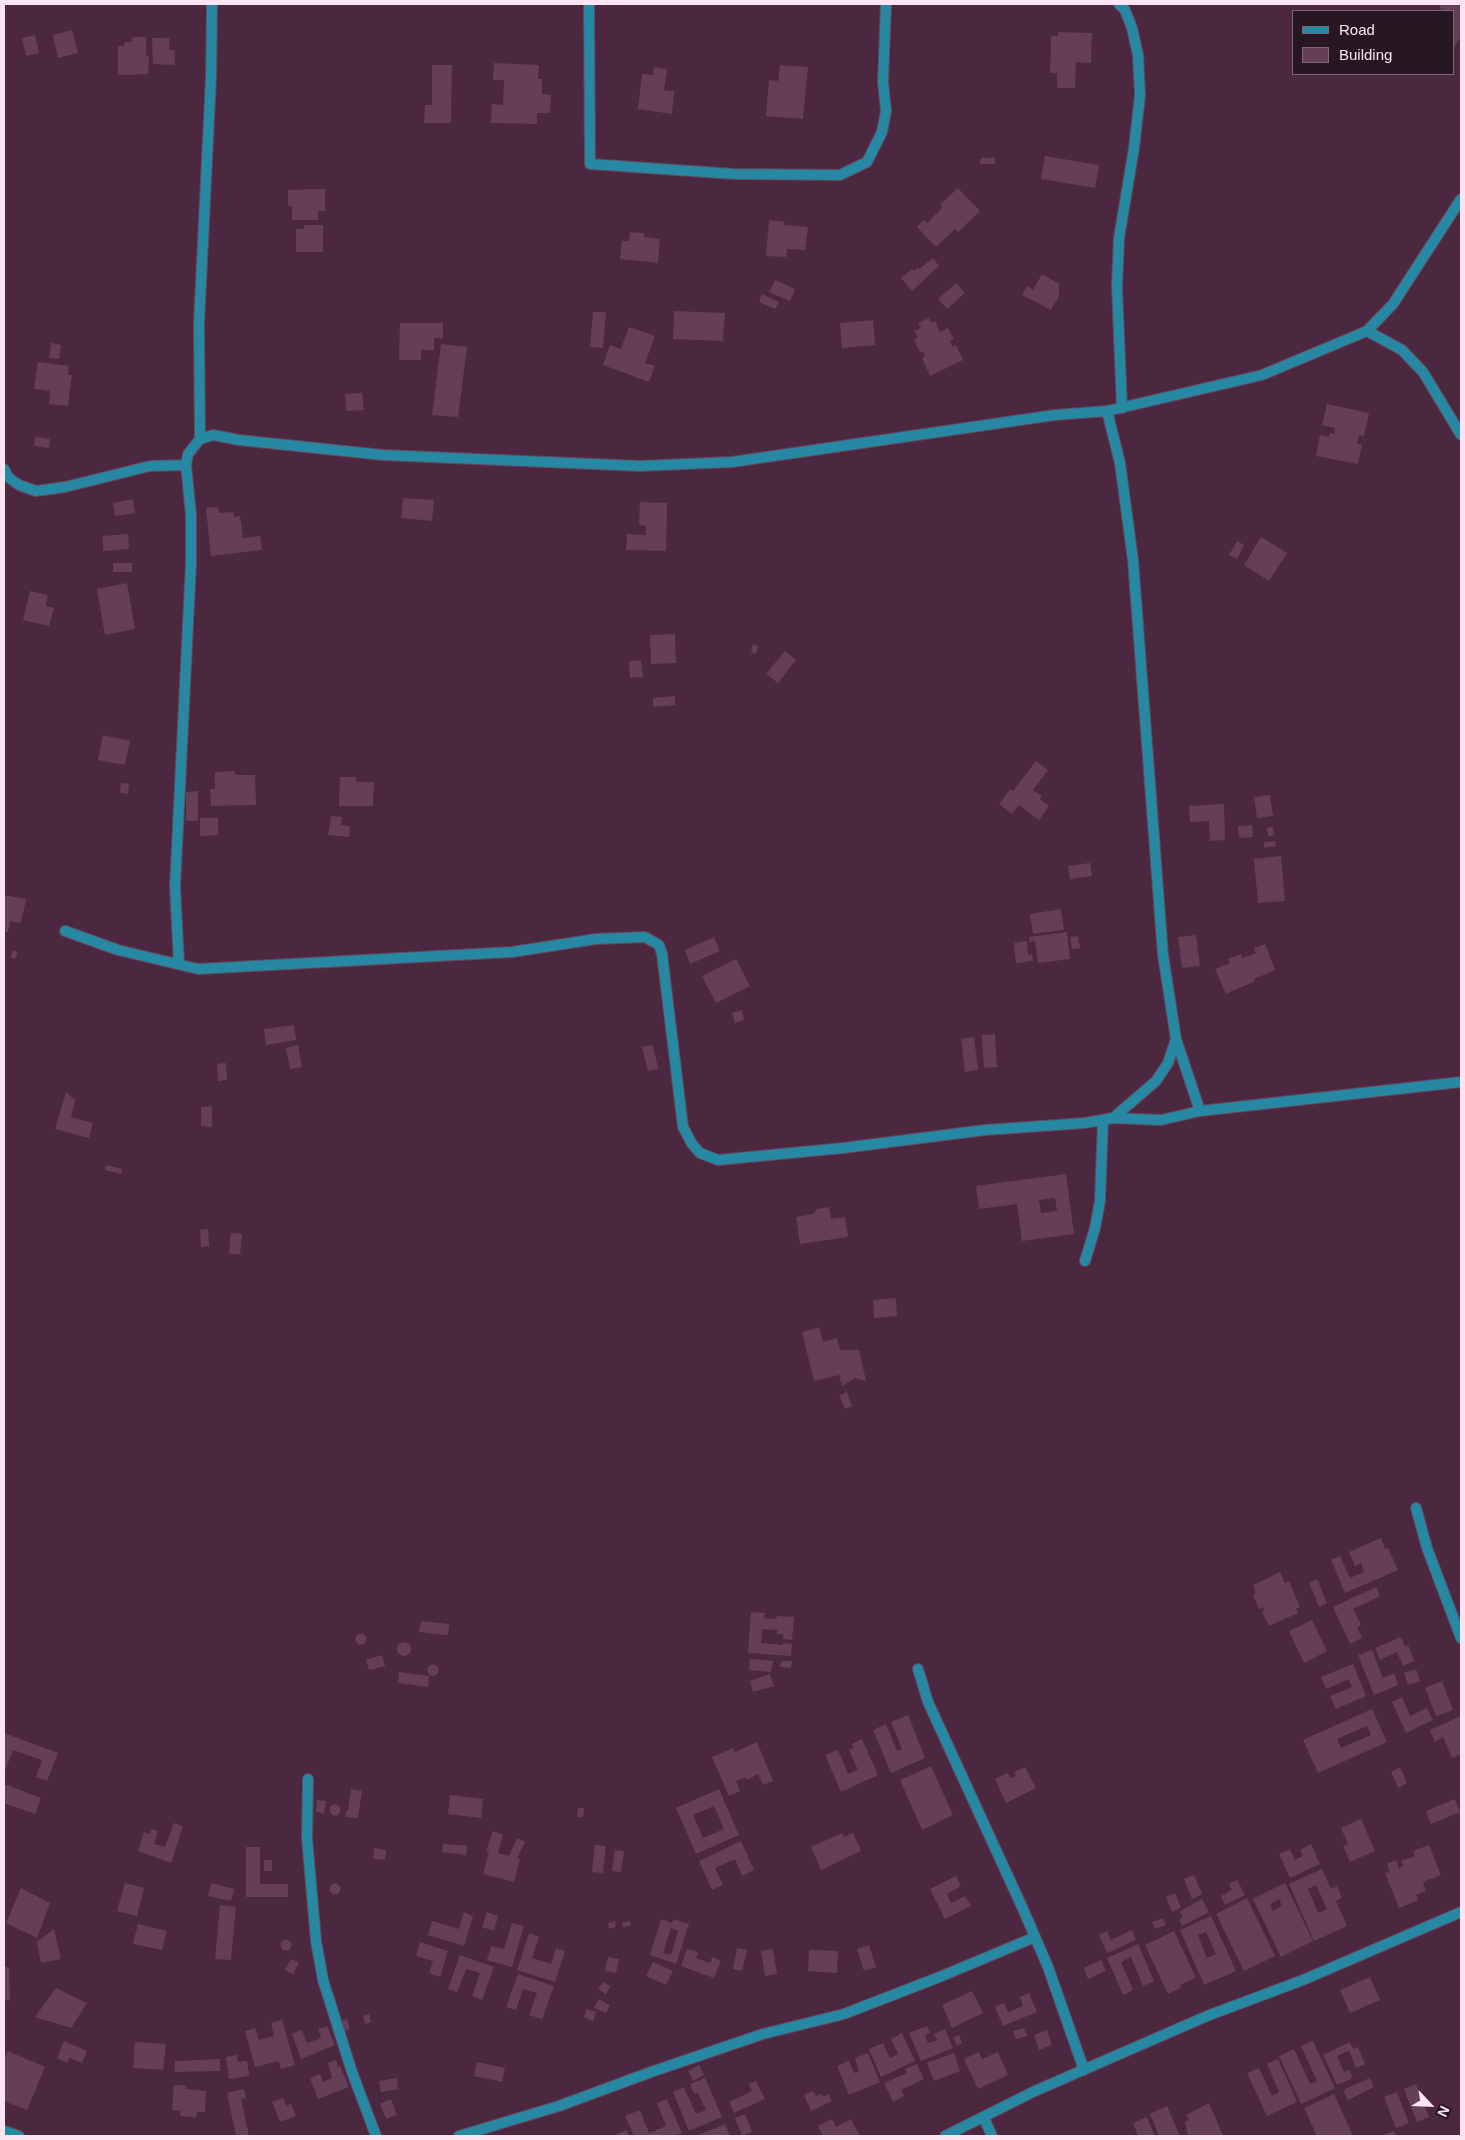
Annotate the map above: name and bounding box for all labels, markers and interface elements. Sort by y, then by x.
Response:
legend [1292,10,1455,75]
text: Road [1339,21,1375,38]
text: Building [1339,46,1392,63]
north arrow [1405,2080,1455,2130]
text: N [1434,2103,1453,2119]

